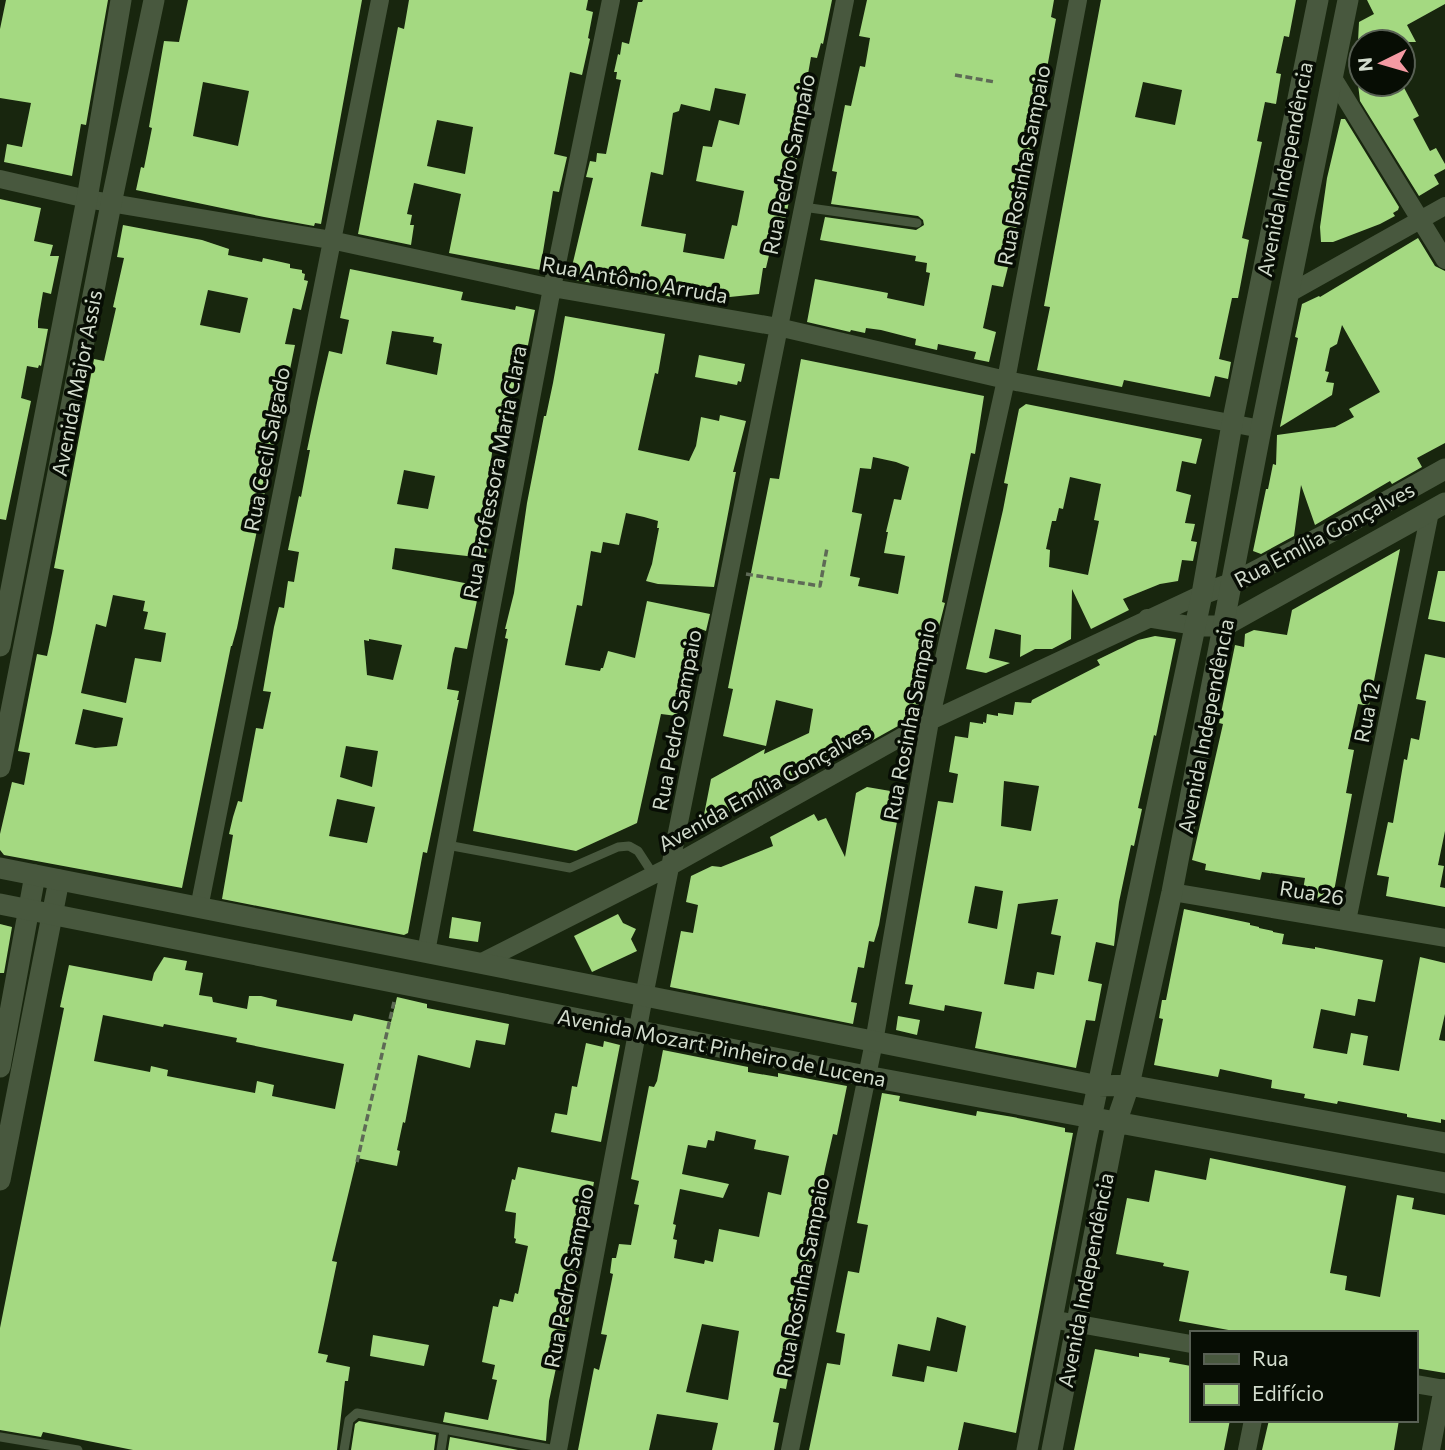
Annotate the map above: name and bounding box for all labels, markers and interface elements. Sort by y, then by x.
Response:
north arrow [1347,28,1417,98]
text: N [1352,56,1377,73]
street label: Avenida Independência [1251,59,1317,279]
street label: Rua Rosinha Sampaio [991,63,1055,267]
street label: Rua Pedro Sampaio [757,71,819,257]
street label: Rua Antônio Arruda [540,250,730,308]
street label: Avenida Major Assis [46,288,106,478]
street label: Rua Professora Maria Clara [457,343,531,601]
street label: Rua Cecil Salgado [238,365,294,533]
street label: Rua Emília Gonçalves [1230,476,1418,592]
street label: Avenida Independência [1172,616,1238,836]
street label: Rua Rosinha Sampaio [877,618,941,822]
street label: Rua Pedro Sampaio [646,627,706,813]
street label: Rua 12 [1348,680,1384,744]
street label: Avenida Emília Gonçalves [653,718,875,856]
street label: Rua 26 [1278,875,1346,909]
street label: Avenida Mozart Pinheiro de Lucena [556,1003,888,1091]
street label: Avenida Independência [1052,1170,1118,1390]
street label: Rua Rosinha Sampaio [770,1175,834,1379]
street label: Rua Pedro Sampaio [538,1184,598,1370]
legend [1190,1331,1417,1422]
text: Rua [1252,1345,1289,1370]
text: Edifício [1252,1380,1324,1405]

